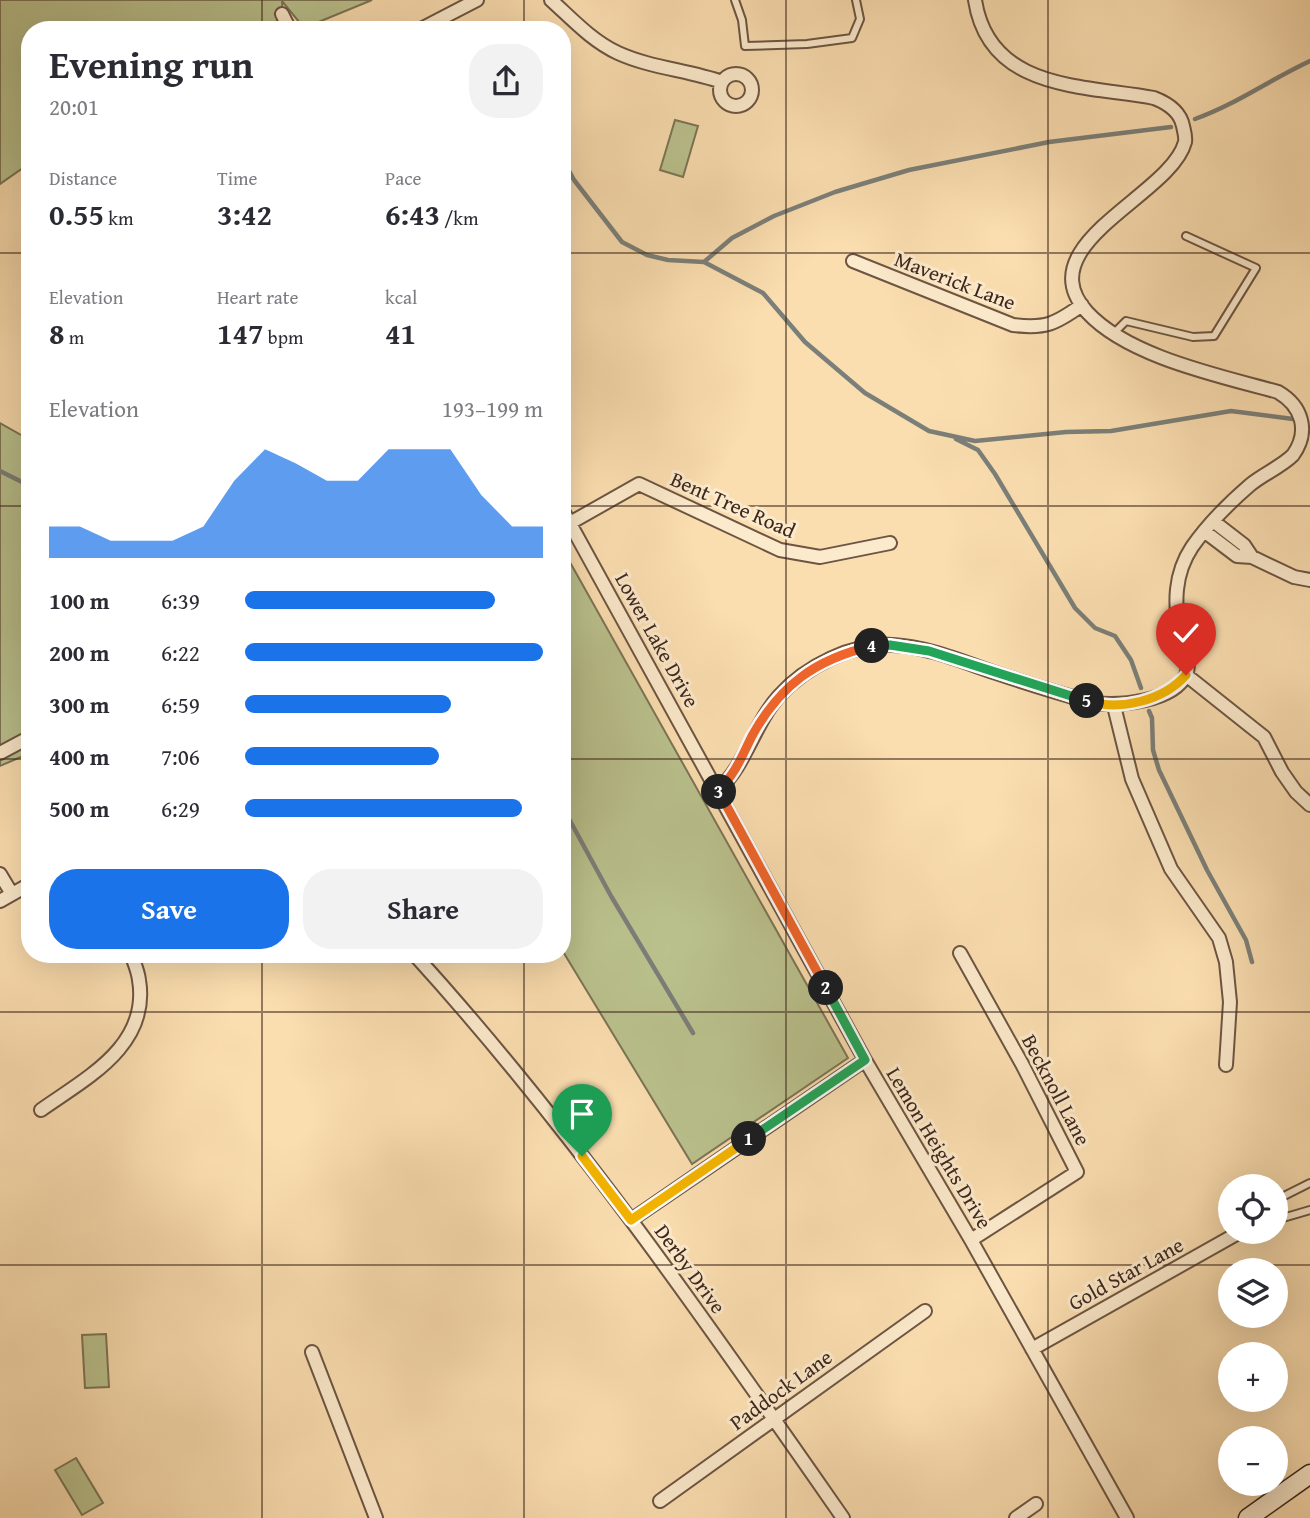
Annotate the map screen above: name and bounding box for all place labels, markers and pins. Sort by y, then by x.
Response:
pin [1156,603,1216,675]
pin: 4 [854,628,890,664]
pin: 5 [1070,684,1104,718]
pin: 3 [702,774,736,810]
pin: 2 [808,970,844,1006]
pin [552,1084,612,1156]
pin: 1 [732,1122,766,1156]

